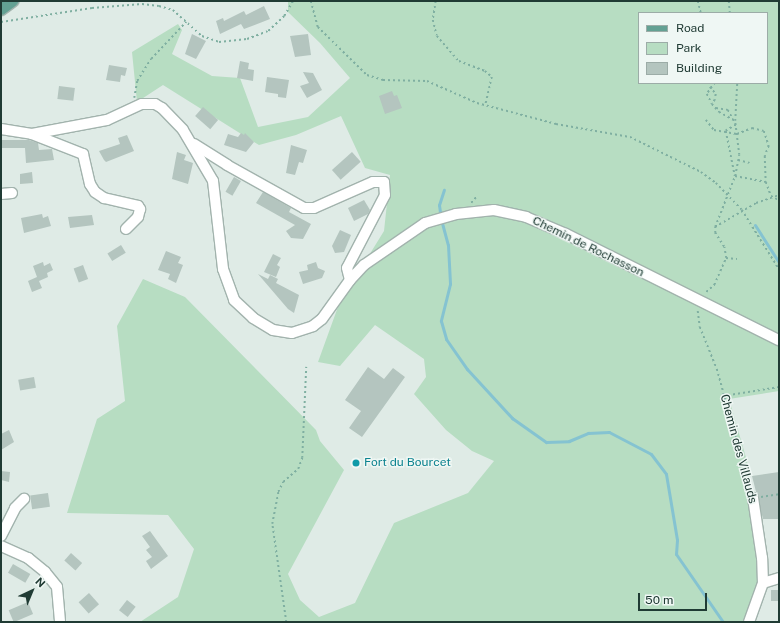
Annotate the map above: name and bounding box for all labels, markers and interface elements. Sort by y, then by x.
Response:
legend [638,12,768,84]
text: Road [676,21,704,35]
text: Park [676,41,702,55]
text: Building [676,61,722,75]
street label: Chemin de Rochasson [530,214,646,280]
street label: Chemin des Villauds [716,392,760,506]
place label: Fort du Bourcet [364,456,451,470]
marker: Fort du Bourcet [351,458,361,468]
north arrow [12,571,52,611]
text: N [33,575,48,590]
scale bar [640,585,709,611]
text: 50 m [645,593,673,607]

